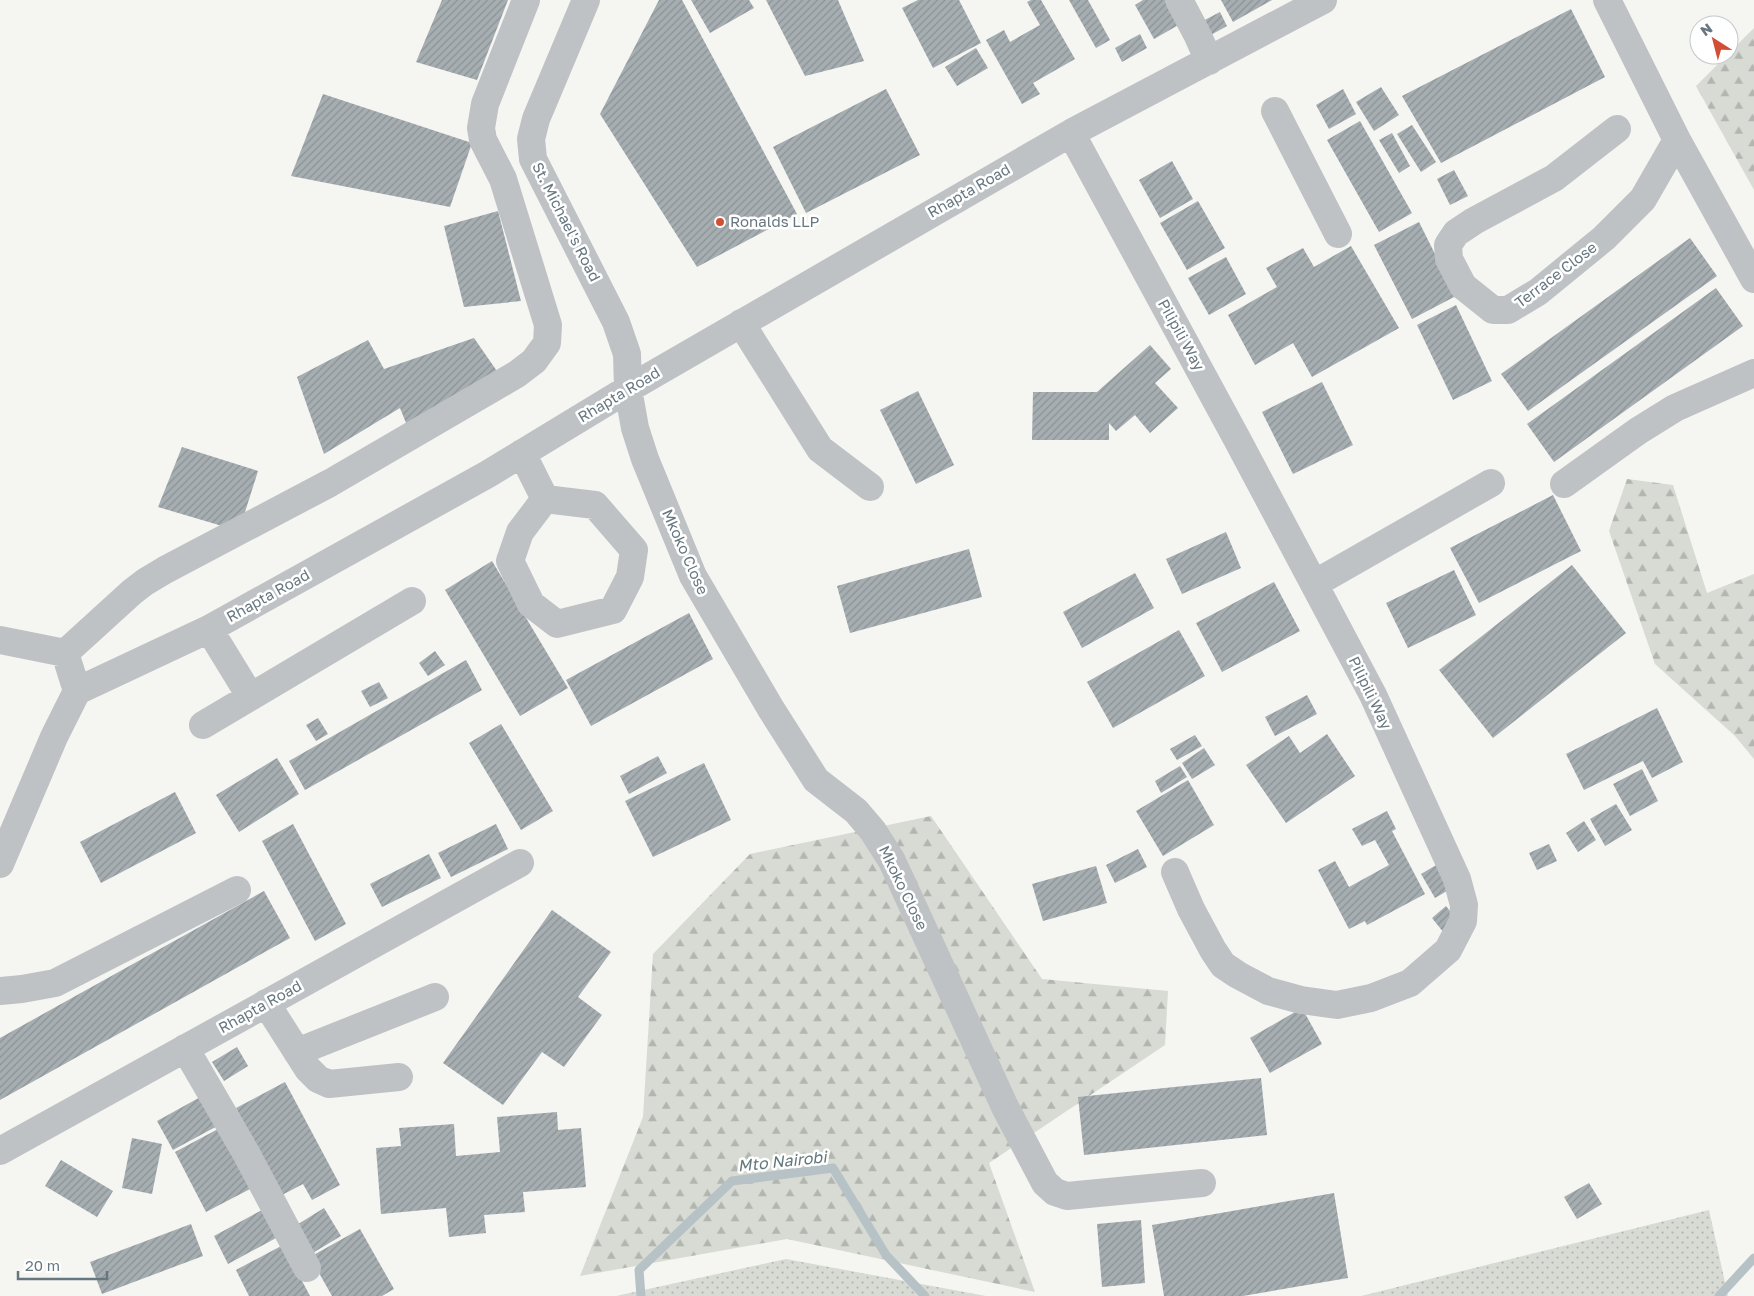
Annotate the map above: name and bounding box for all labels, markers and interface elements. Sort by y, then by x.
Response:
north arrow [1689,15,1739,65]
text: N [1697,19,1715,39]
street label: St. Michael's Road [529,159,605,284]
street label: Rhapta Road [924,159,1013,221]
place label: Ronalds LLP [730,212,819,230]
marker: Ronalds LLP [714,216,726,228]
street label: Terrace Close [1511,237,1600,311]
street label: Pilipili Way [1155,296,1209,374]
street label: Rhapta Road [574,363,663,426]
street label: Mkoko Close [659,506,713,597]
street label: Rhapta Road [223,565,312,625]
street label: Pilipili Way [1346,653,1397,732]
street label: Mkoko Close [876,842,932,933]
street label: Rhapta Road [215,976,304,1036]
water label: Mto Nairobi [737,1146,829,1176]
scale bar [18,1248,106,1280]
text: 20 m [25,1256,60,1274]

